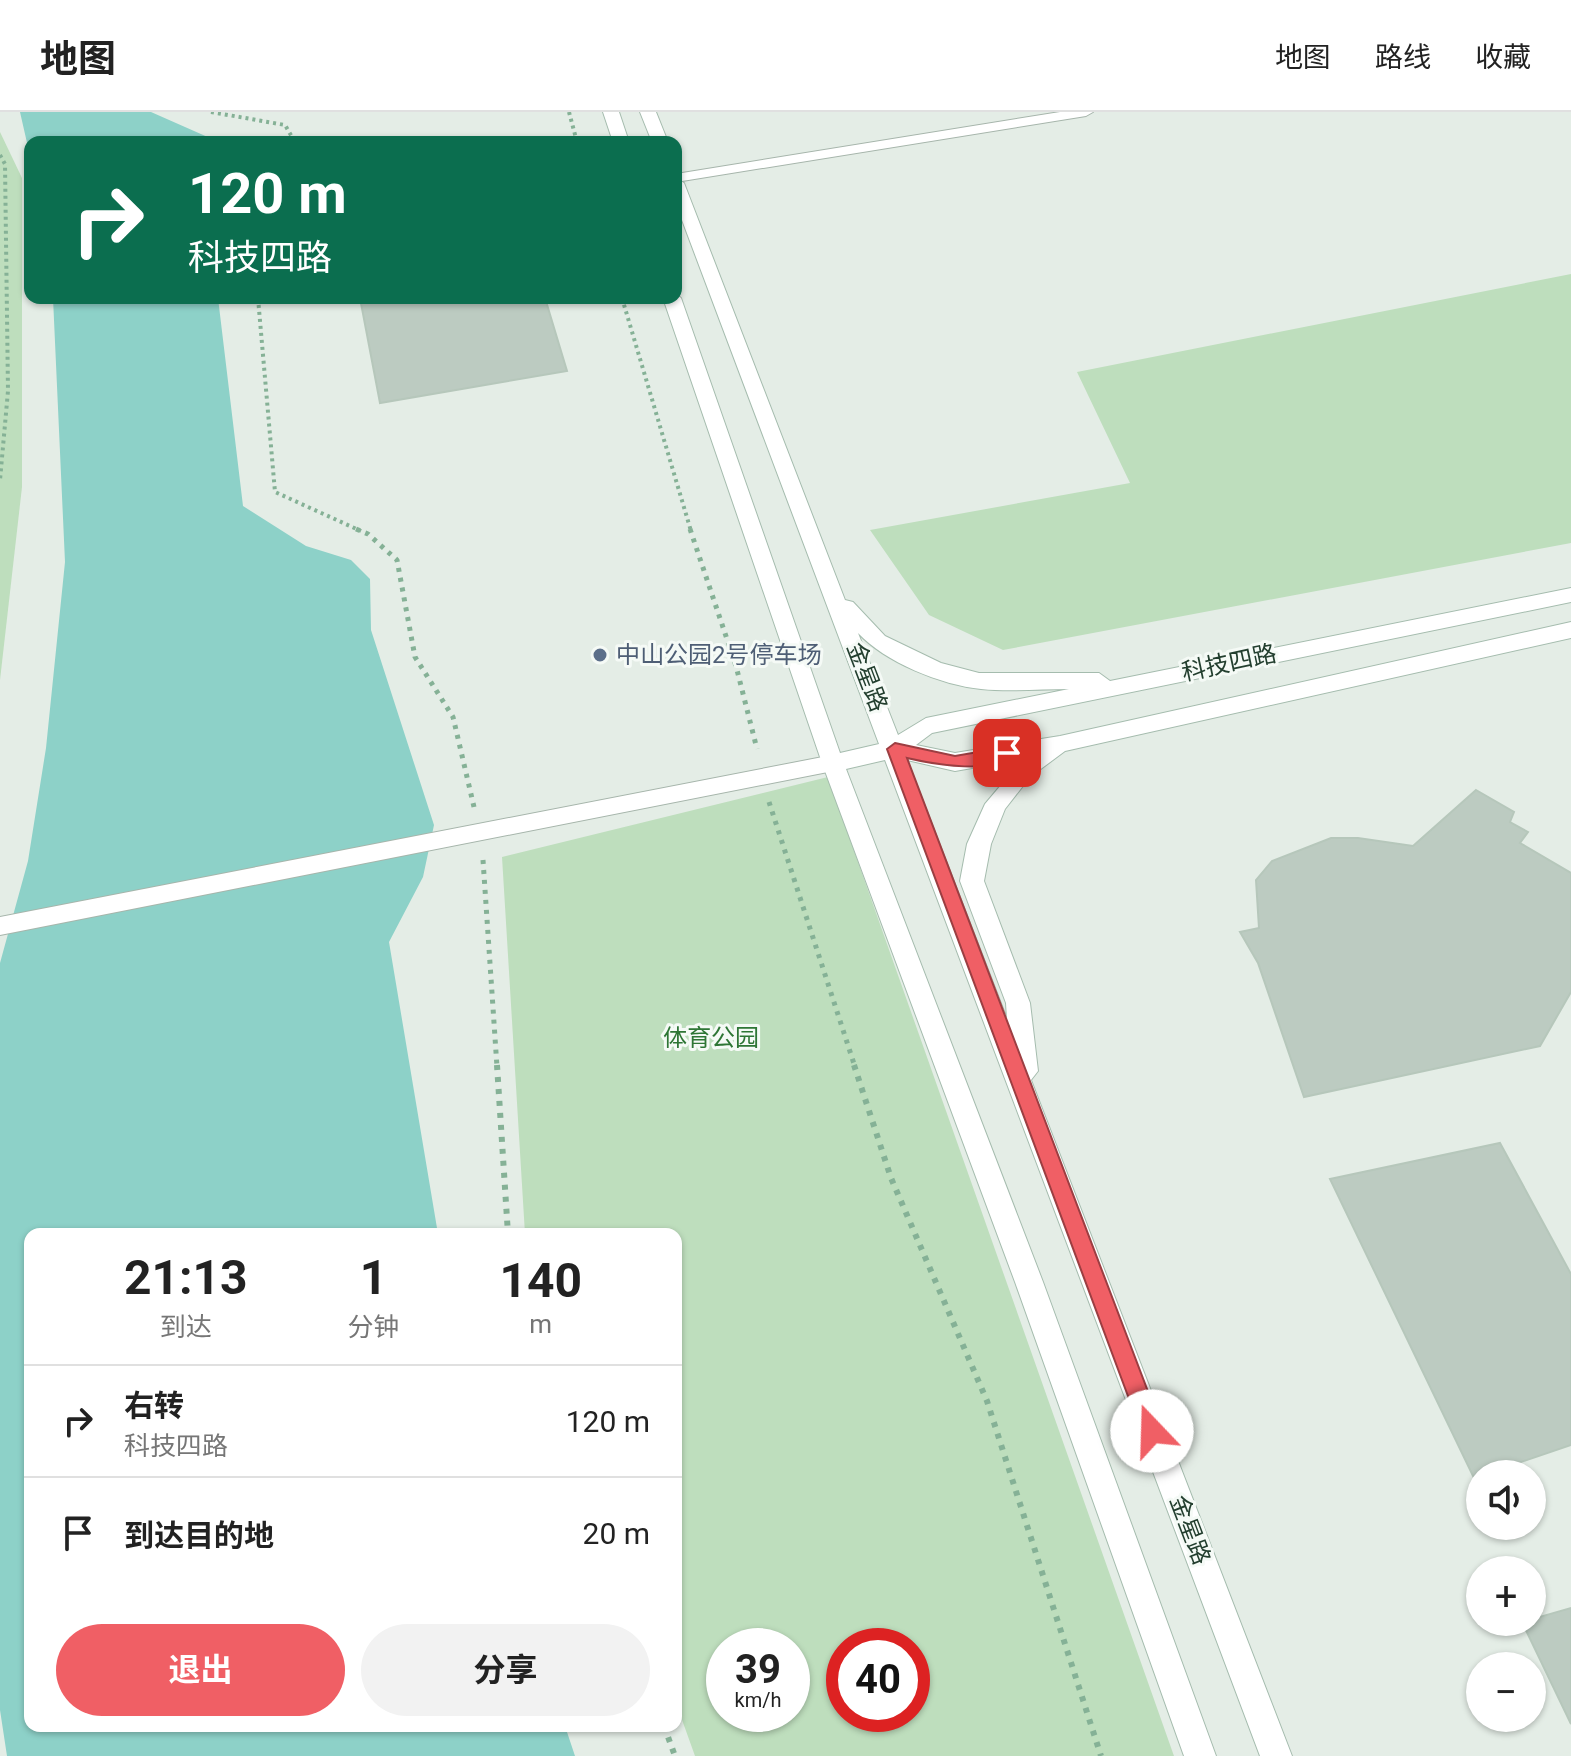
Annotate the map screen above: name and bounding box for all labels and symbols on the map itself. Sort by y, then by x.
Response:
street label: 金星路 [841,638,893,716]
street label: 科技四路 [1179,639,1279,687]
place label: 中山公园2号停车场 [616,641,822,669]
marker: 中山公园2号停车场 [591,646,609,664]
pin [973,719,1041,787]
park label: 体育公园 [663,1024,759,1052]
position arrow [1110,1389,1194,1473]
street label: 金星路 [1164,1491,1216,1569]
speed limit sign: 40 [826,1628,930,1732]

